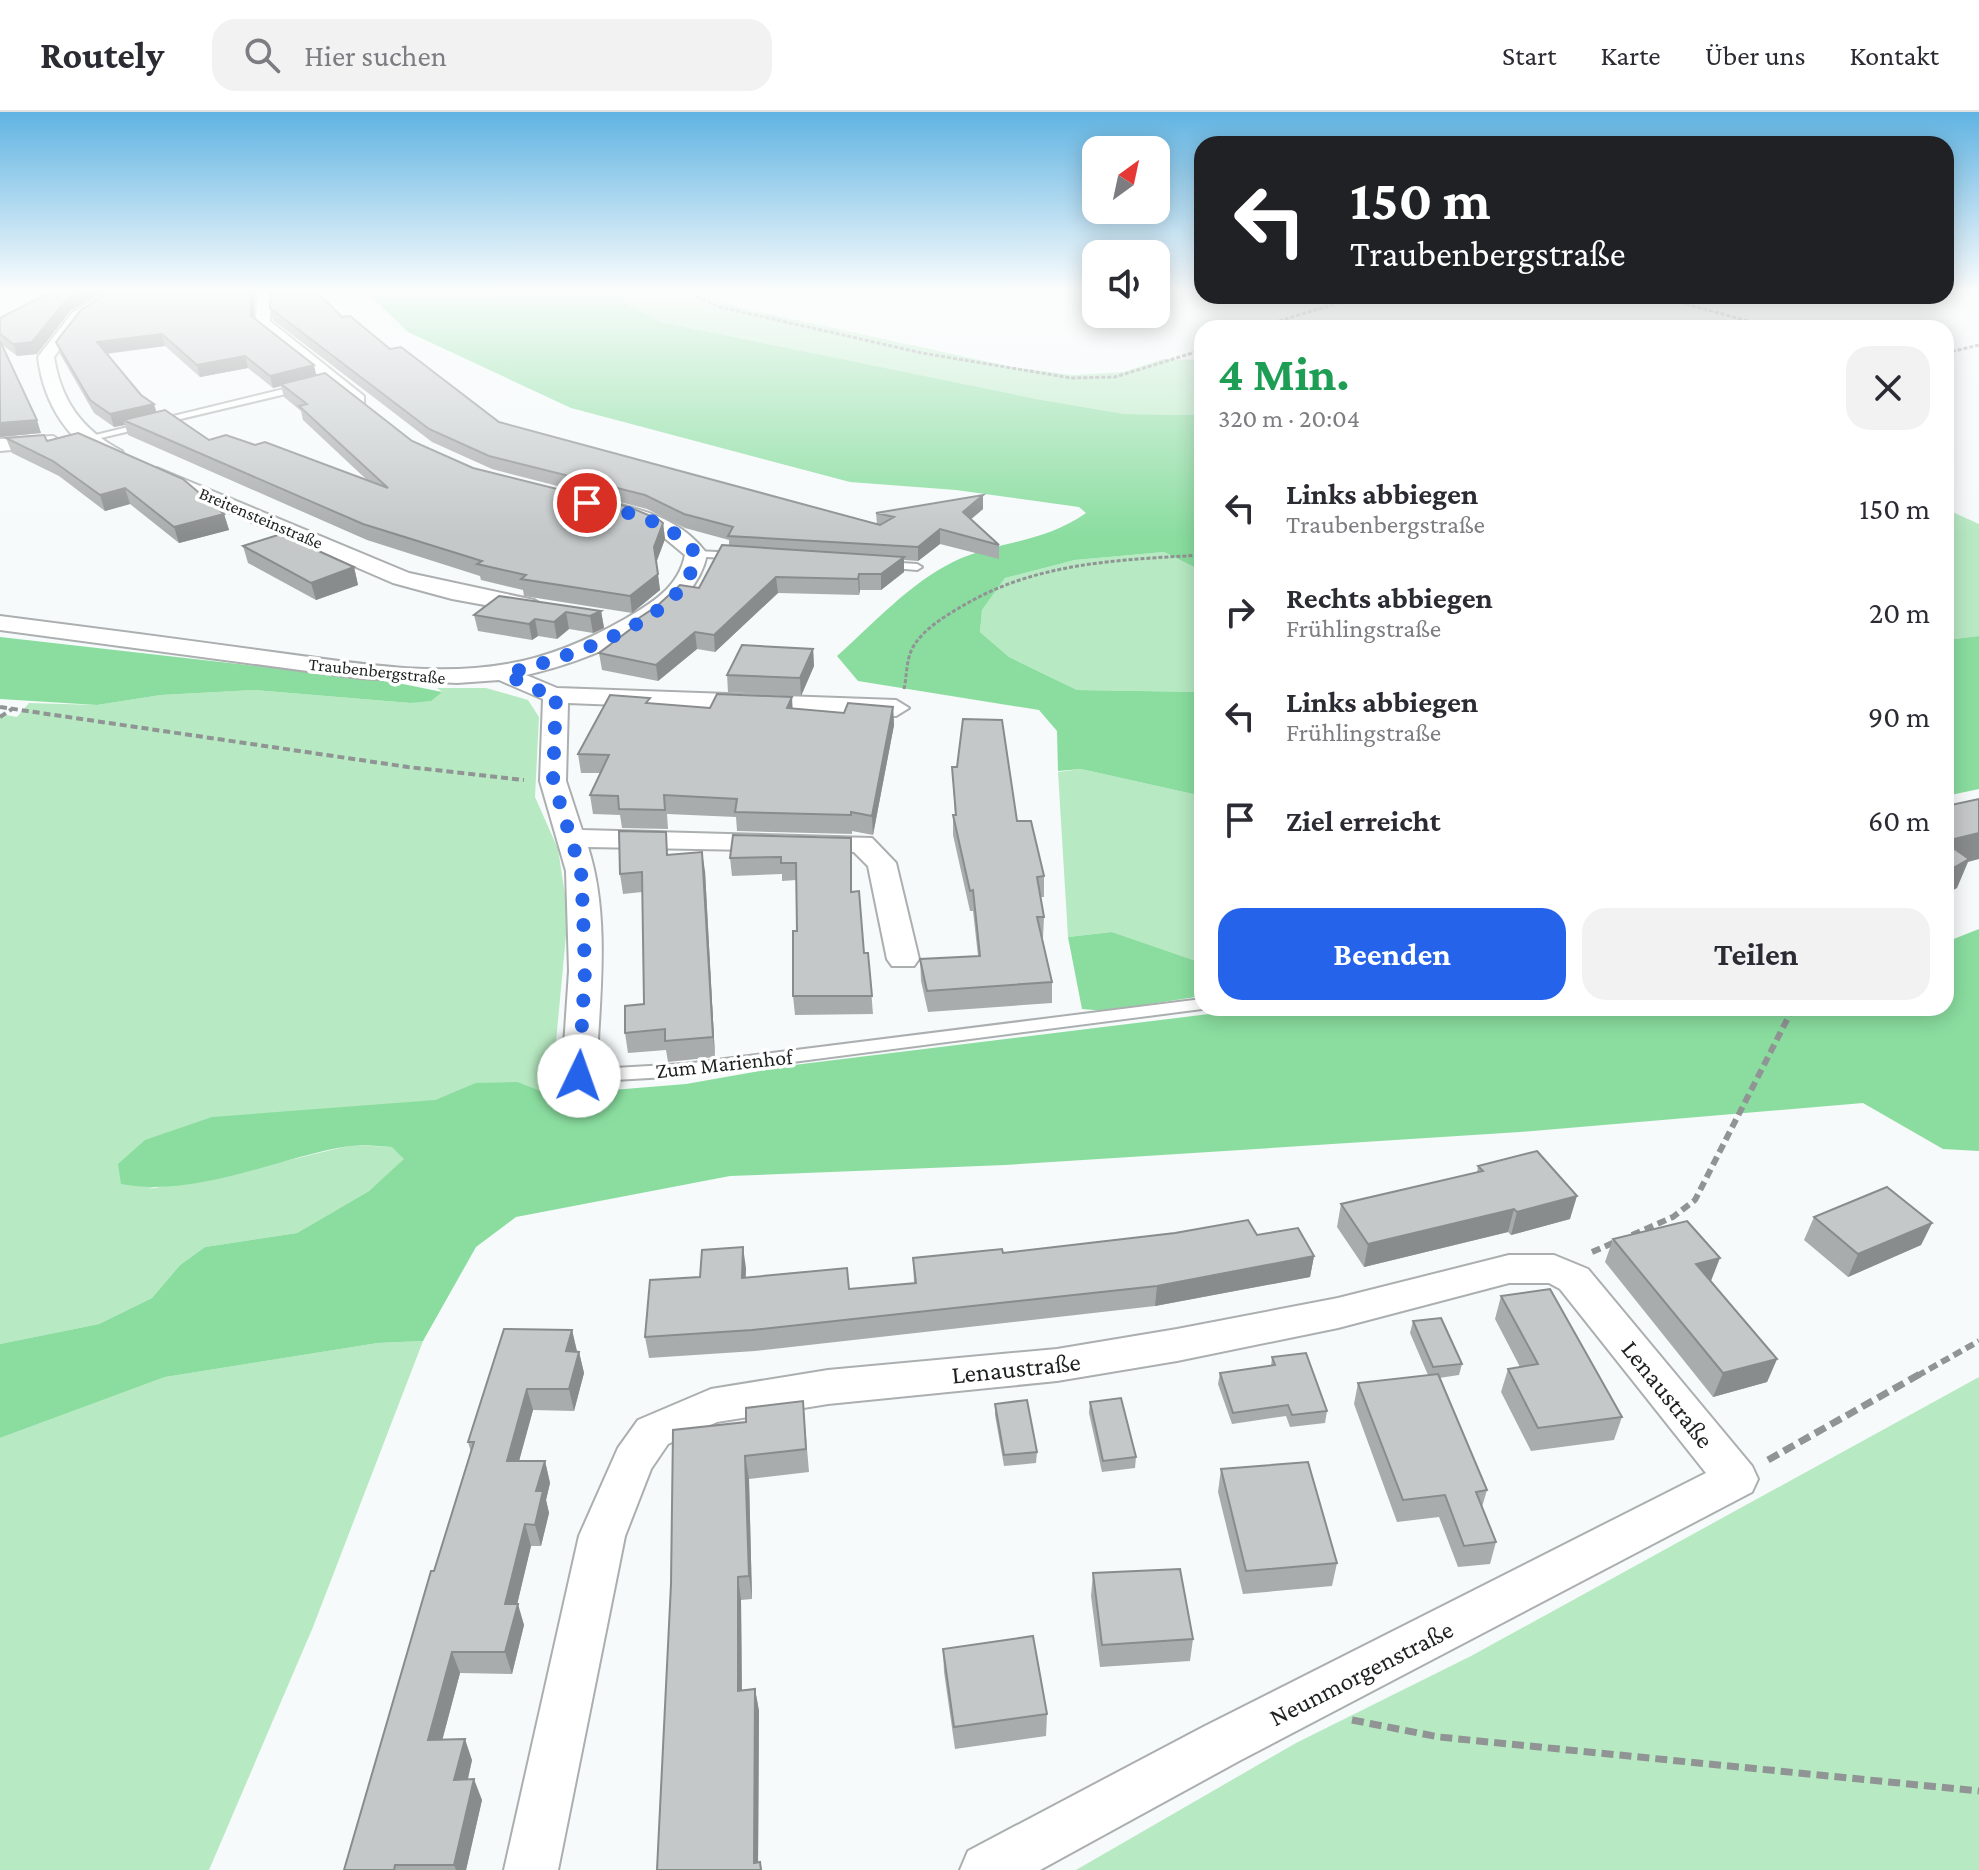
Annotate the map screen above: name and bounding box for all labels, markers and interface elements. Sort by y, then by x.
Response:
search box [212,19,772,91]
icon: search [240,33,284,77]
text: Routely [40,34,164,76]
text: Hier suchen [304,39,447,72]
text: Start [1502,40,1557,71]
text: Karte [1601,40,1661,71]
text: Über uns [1705,40,1806,71]
text: Kontakt [1850,40,1939,71]
north arrow [1082,136,1170,224]
map controls [1082,136,1170,328]
icon: left [1218,168,1322,272]
text: 150 m [1350,169,1491,231]
text: Traubenbergstraße [1350,234,1625,274]
button: sound [1082,240,1170,328]
button: close [1846,346,1930,430]
text: 4 Min. [1218,347,1350,400]
text: 320 m · 20:04 [1218,404,1360,433]
pin [553,469,621,537]
text: Links abbiegen [1286,477,1478,510]
icon: arrive [565,481,609,525]
street label: Breitensteinstraße [196,483,326,553]
icon: left [1218,486,1262,530]
text: 150 m [1859,492,1930,525]
text: Traubenbergstraße [1286,510,1485,539]
text: Rechts abbiegen [1286,581,1493,614]
icon: right [1218,590,1262,634]
text: 20 m [1869,596,1930,629]
text: Frühlingstraße [1286,614,1441,643]
street label: Traubenbergstraße [307,654,447,688]
text: Links abbiegen [1286,685,1478,718]
icon: left [1218,694,1262,738]
text: 90 m [1868,700,1930,733]
text: Frühlingstraße [1286,718,1441,747]
icon: arrive [1218,798,1262,842]
text: Ziel erreicht [1286,804,1441,837]
text: 60 m [1868,804,1930,837]
button: Beenden [1218,908,1566,1000]
button: Teilen [1582,908,1930,1000]
position arrow [537,1034,621,1118]
street label: Zum Marienhof [654,1044,795,1083]
street label: Lenaustraße [1616,1335,1720,1454]
street label: Lenaustraße [950,1347,1082,1390]
street label: Neunmorgenstraße [1265,1615,1458,1732]

